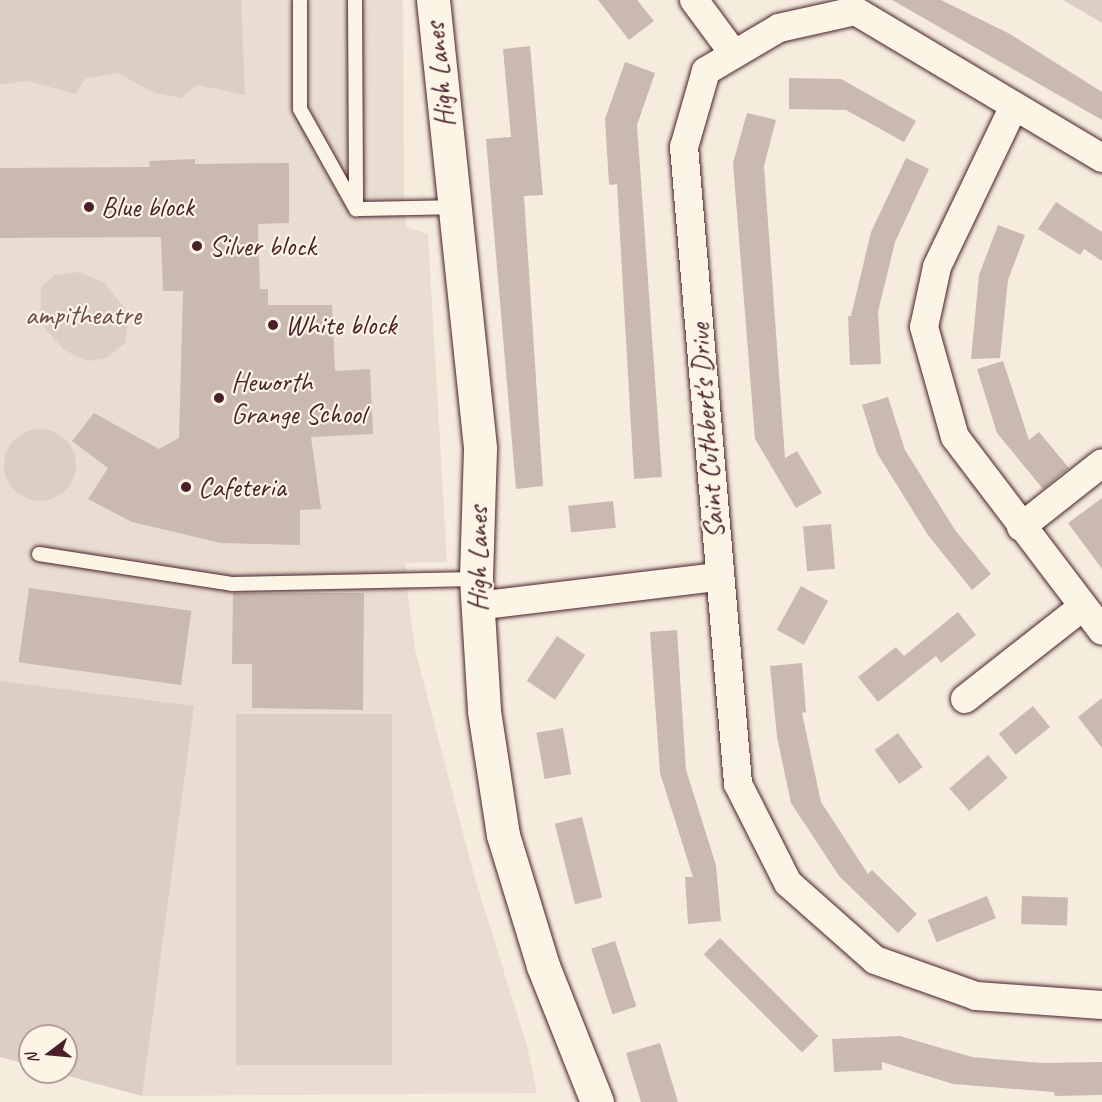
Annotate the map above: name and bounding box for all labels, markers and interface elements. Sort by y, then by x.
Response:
street label: High Lanes [418,20,462,130]
place label: Blue block [101,190,194,224]
marker: Blue block [82,200,96,214]
place label: Silver block [209,229,316,263]
marker: Silver block [190,239,204,253]
park label: ampitheatre [25,298,141,332]
place label: White block [285,308,397,342]
marker: White block [266,318,280,332]
street label: Saint Cuthbert's Drive [683,322,731,540]
place label: Heworth Grange School [231,365,365,431]
marker: Heworth Grange School [212,391,226,405]
place label: Cafeteria [198,470,286,504]
marker: Cafeteria [179,480,193,494]
street label: High Lanes [461,506,495,612]
north arrow [18,1024,78,1084]
text: N [22,1051,44,1066]

